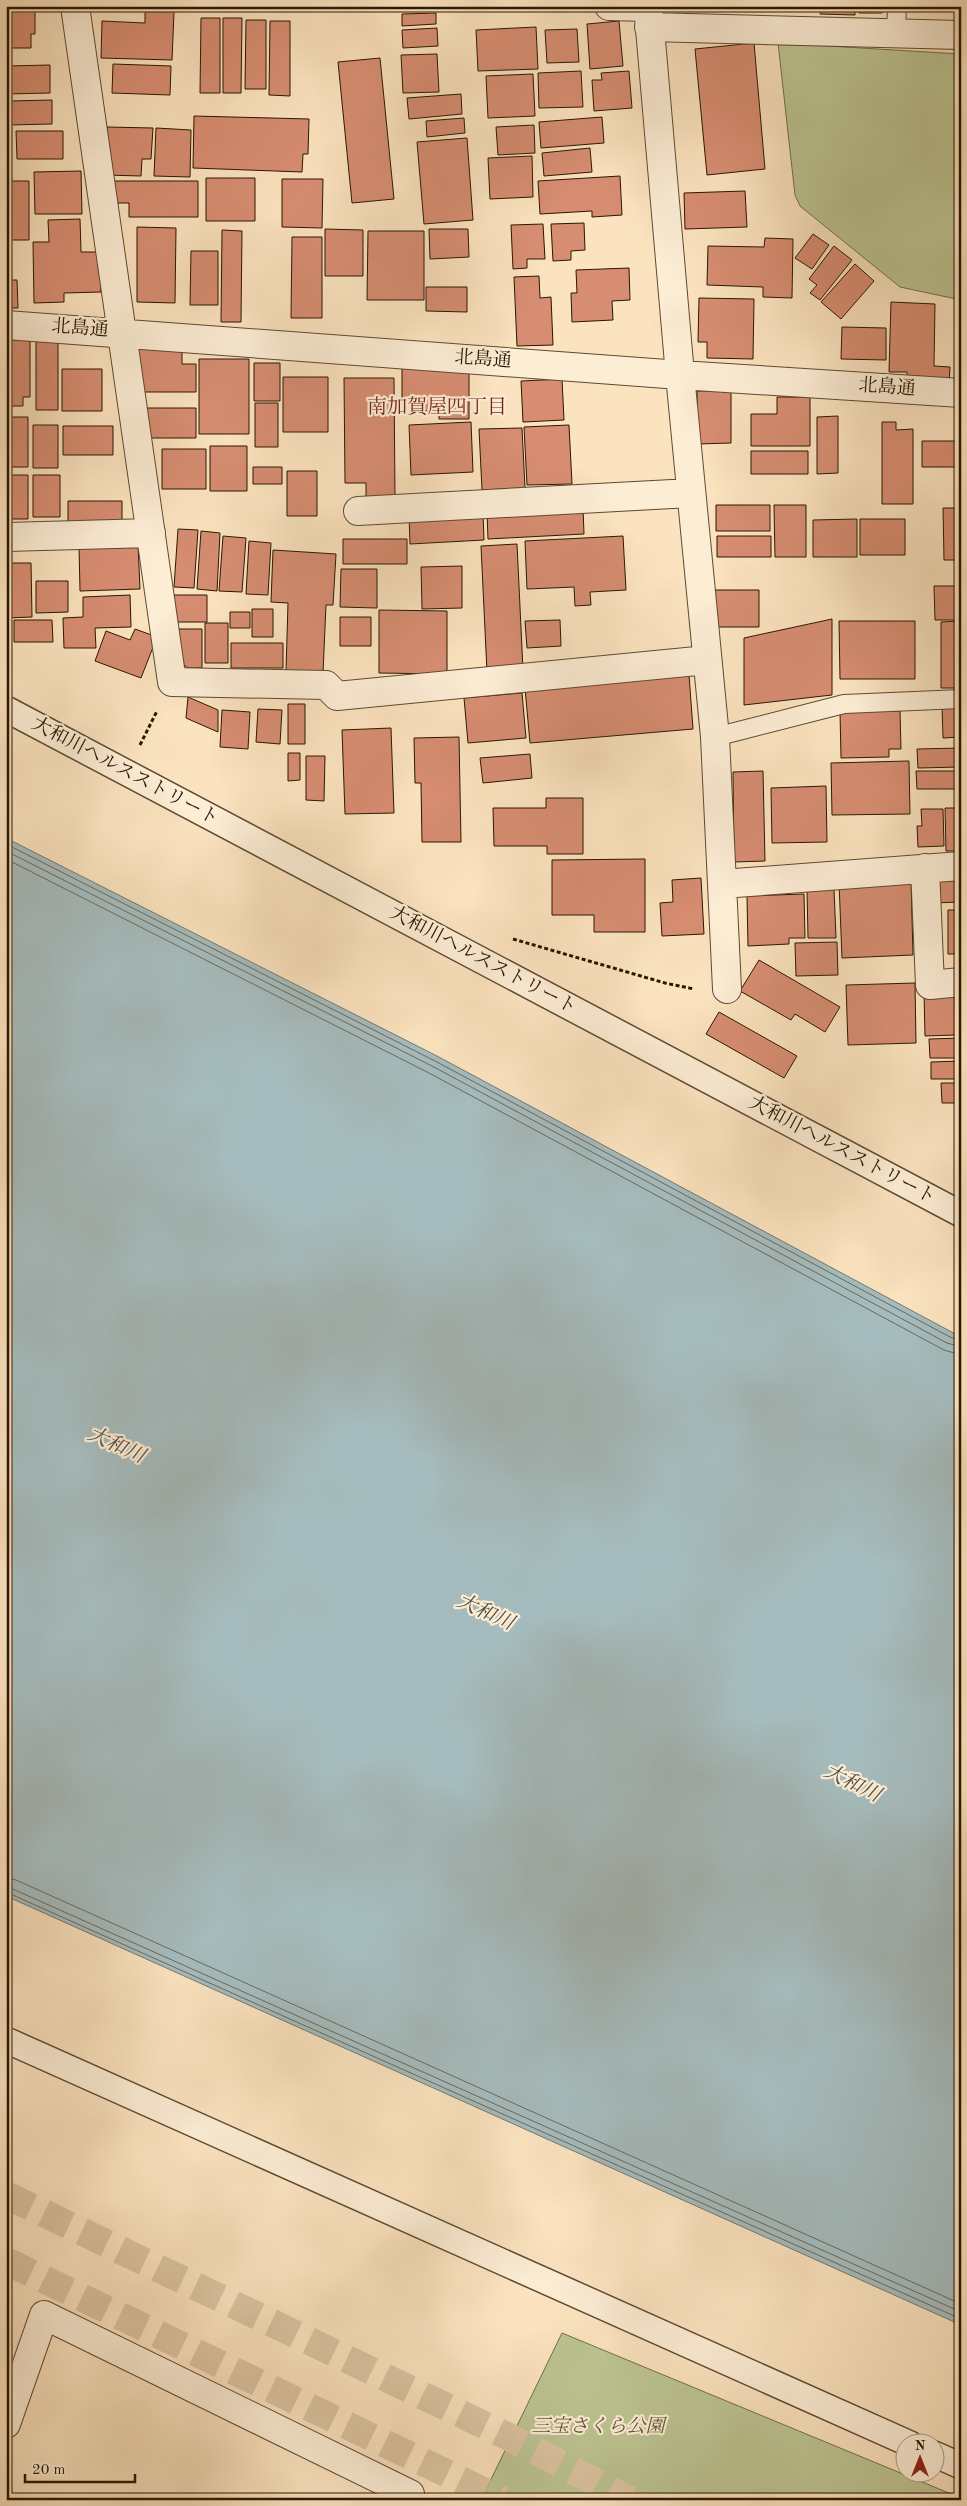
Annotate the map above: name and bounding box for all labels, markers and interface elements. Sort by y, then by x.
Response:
street label: 北島通 [51,316,109,340]
street label: 北島通 [454,347,512,371]
street label: 北島通 [858,375,916,399]
district label: 南加賀屋四丁目 [367,396,507,418]
street label: 大和川ヘルスストリート [29,712,223,829]
street label: 大和川ヘルスストリート [387,901,581,1018]
street label: 大和川ヘルスストリート [746,1091,940,1208]
water label: 大和川 [85,1423,150,1468]
water label: 大和川 [454,1590,519,1635]
water label: 大和川 [821,1760,886,1807]
park label: 三宝さくら公園 [531,2416,667,2437]
north arrow [894,2434,944,2484]
text: N [915,2439,926,2453]
scale bar [25,2451,135,2483]
text: 20 m [32,2463,66,2478]

